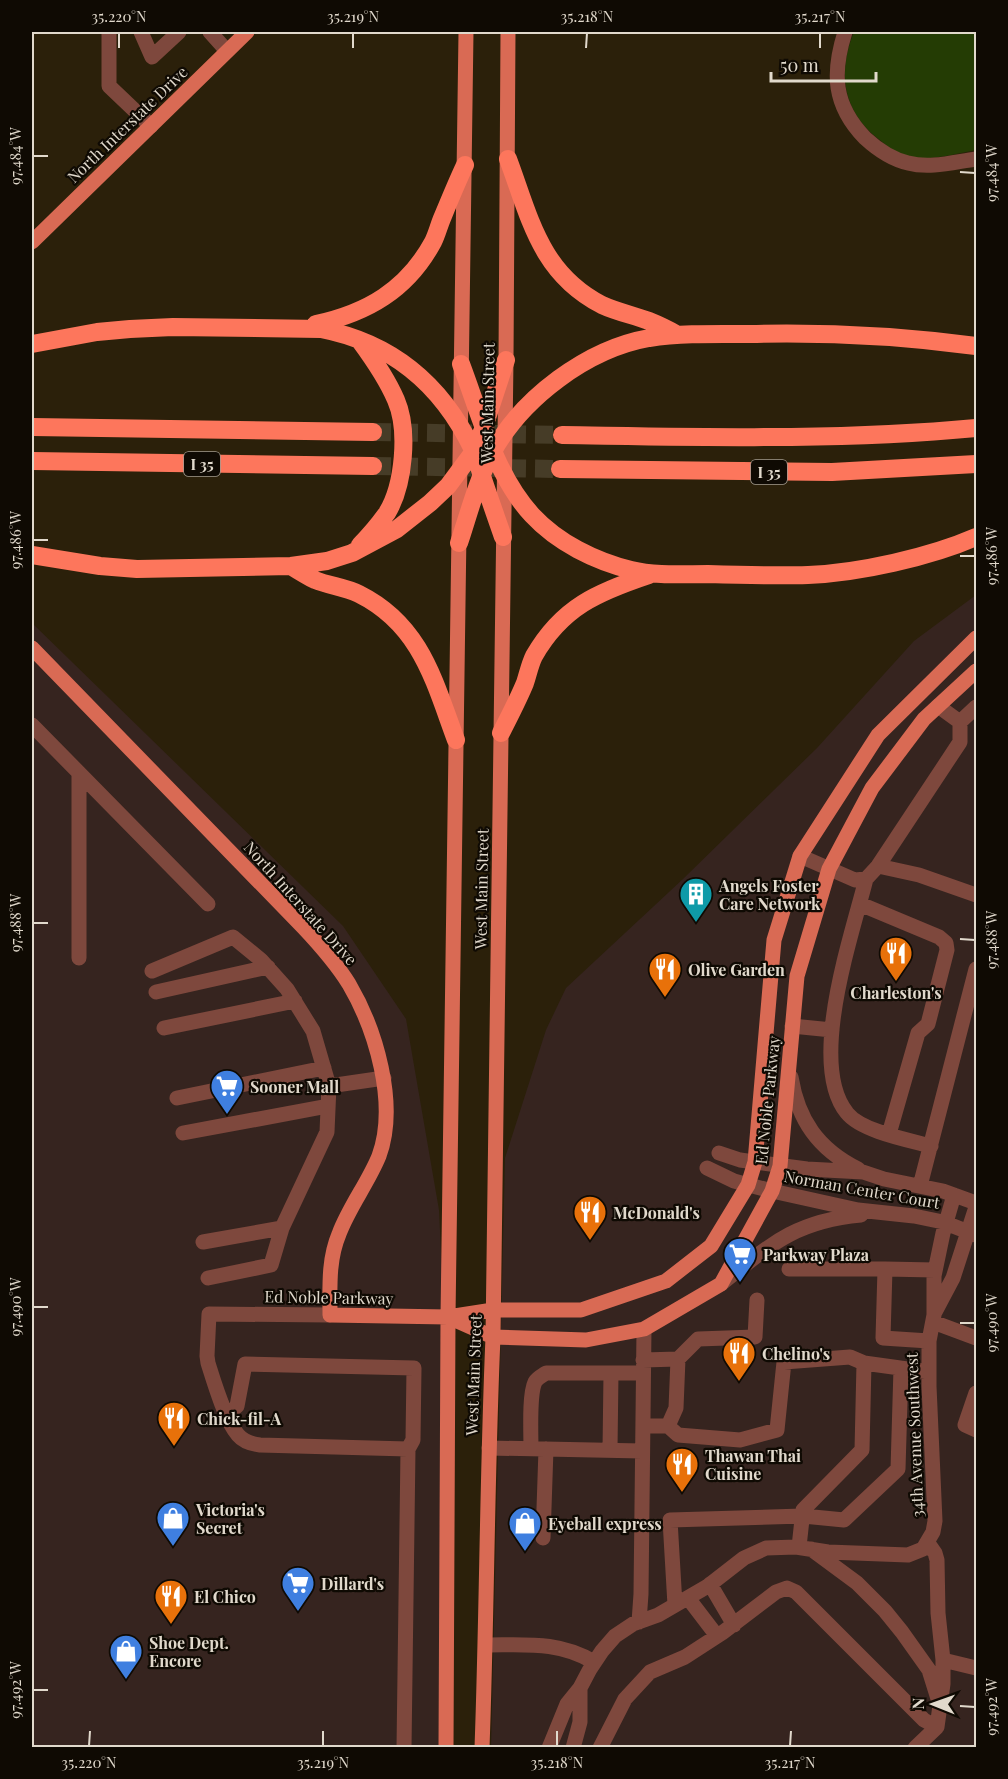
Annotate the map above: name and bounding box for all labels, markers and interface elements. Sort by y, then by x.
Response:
text: 35.220°N [91,6,147,26]
text: 35.219°N [327,6,380,26]
text: 35.218°N [561,6,614,26]
text: 35.217°N [794,6,846,26]
scale bar [771,45,876,83]
text: 50 m [780,53,819,77]
street label: North Interstate Drive [62,61,192,187]
text: 97.484°W [5,127,25,185]
text: 97.484°W [981,144,1001,202]
street label: West Main Street [475,342,499,465]
road number: I 35 [184,452,220,476]
road number: I 35 [751,460,787,484]
text: 97.486°W [5,510,25,569]
text: 97.486°W [981,526,1001,585]
street label: West Main Street [469,828,493,951]
street label: North Interstate Drive [240,837,362,969]
place label: Angels Foster Care Network [718,875,821,914]
building icon: Angels Foster Care Network [678,876,714,923]
text: 97.488°W [5,893,25,952]
text: 97.488°W [981,910,1001,969]
restaurant icon: Charleston's [878,935,914,982]
restaurant icon: Olive Garden [647,951,683,998]
place label: Olive Garden [688,959,785,980]
place label: Charleston's [850,982,942,1003]
street label: Ed Noble Parkway [750,1035,784,1165]
supermarket icon: Sooner Mall [209,1068,245,1115]
place label: Sooner Mall [250,1076,339,1097]
street label: Norman Center Court [783,1165,942,1213]
restaurant icon: McDonald's [572,1194,608,1241]
place label: McDonald's [613,1202,700,1223]
supermarket icon: Parkway Plaza [722,1236,758,1283]
place label: Parkway Plaza [763,1244,870,1265]
text: 97.490°W [5,1277,25,1337]
street label: Ed Noble Parkway [264,1285,394,1309]
text: 97.490°W [981,1293,1001,1353]
street label: West Main Street [460,1314,486,1437]
restaurant icon: Chelino's [721,1335,757,1382]
place label: Chelino's [762,1343,830,1364]
street label: 34th Avenue Southwest [901,1352,927,1518]
restaurant icon: Chick-fil-A [156,1400,192,1447]
place label: Chick-fil-A [197,1408,281,1429]
place label: Thawan Thai Cuisine [705,1445,801,1484]
restaurant icon: Thawan Thai Cuisine [664,1446,700,1493]
place label: Victoria's Secret [195,1499,265,1538]
shop icon: Victoria's Secret [155,1500,191,1547]
shop icon: Eyeball express [507,1505,543,1552]
place label: Eyeball express [548,1513,662,1534]
supermarket icon: Dillard's [280,1565,316,1612]
place label: Dillard's [321,1573,384,1594]
restaurant icon: El Chico [153,1578,189,1625]
place label: El Chico [194,1586,256,1607]
place label: Shoe Dept. Encore [149,1632,229,1671]
shop icon: Shoe Dept. Encore [108,1633,144,1680]
text: 97.492°W [5,1661,25,1719]
north arrow [903,1674,963,1734]
text: 97.492°W [981,1678,1001,1736]
text: N [907,1697,928,1710]
text: 35.220°N [61,1752,117,1772]
text: 35.219°N [297,1752,350,1772]
text: 35.218°N [531,1752,584,1772]
text: 35.217°N [764,1752,816,1772]

